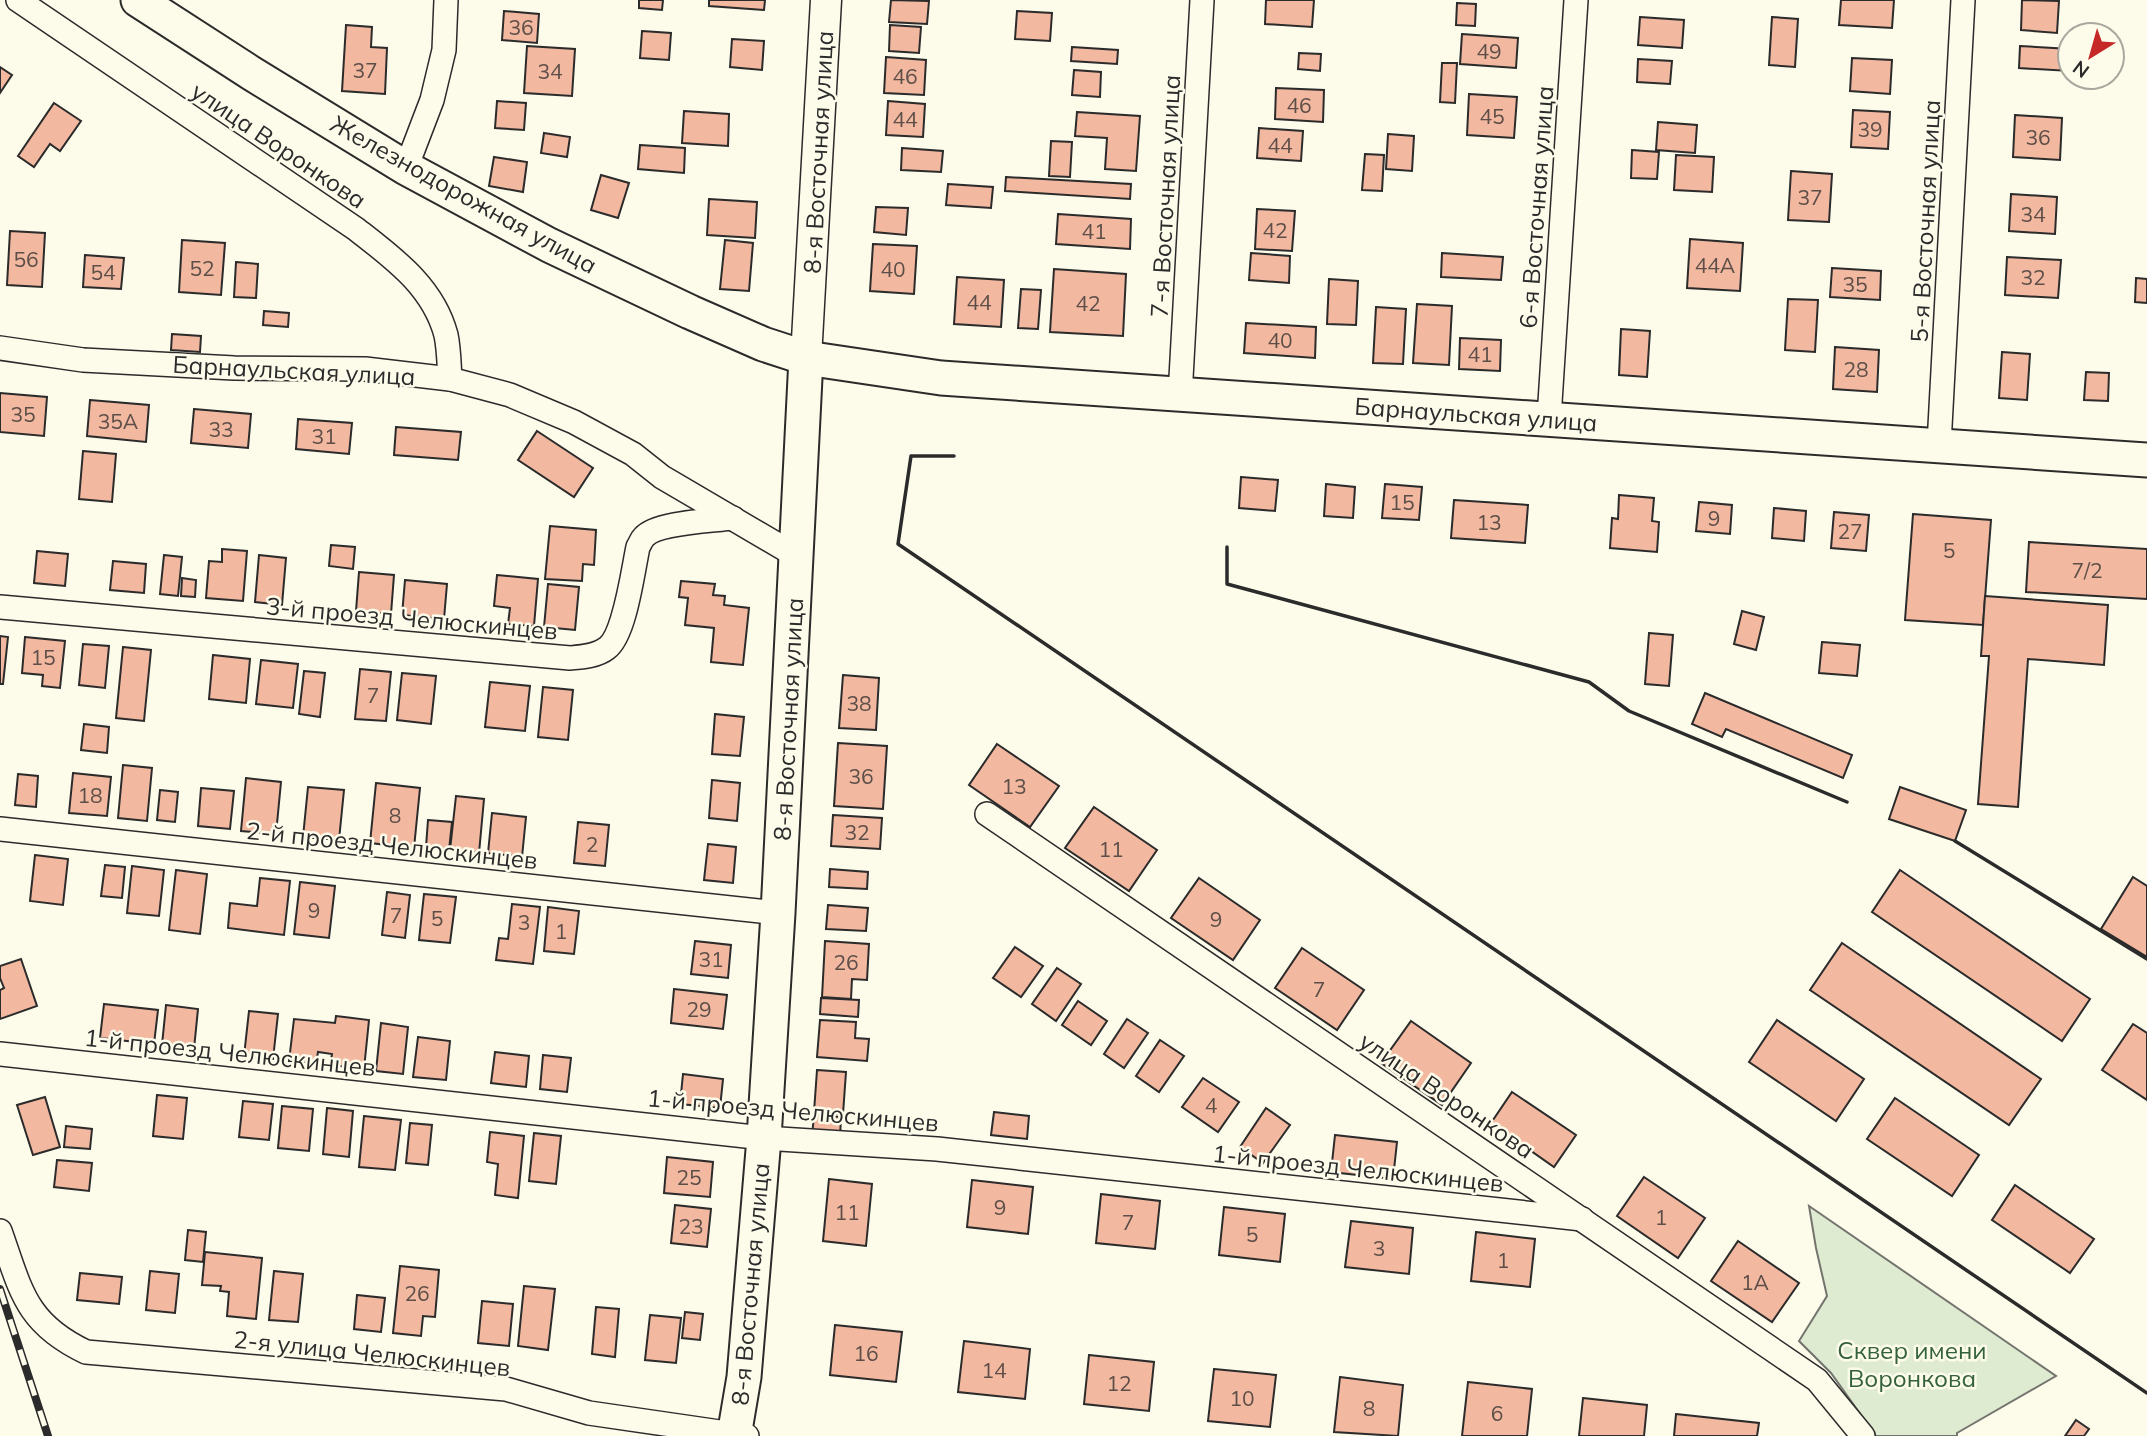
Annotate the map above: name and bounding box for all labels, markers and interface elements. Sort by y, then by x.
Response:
house number: 36 [508,14,534,40]
north arrow [2056,21,2126,91]
street label: 8-я Восточная улица [797,30,839,274]
house number: 49 [1476,38,1502,64]
text: N [2068,56,2094,83]
house number: 37 [352,57,378,83]
house number: 34 [537,58,563,84]
house number: 46 [892,63,918,89]
street label: 7-я Восточная улица [1144,74,1186,318]
street label: улица Воронкова [186,75,372,215]
street label: 6-я Восточная улица [1513,85,1559,329]
house number: 46 [1286,92,1312,118]
street label: 5-я Восточная улица [1904,99,1946,343]
house number: 45 [1479,103,1505,129]
house number: 44 [892,106,918,132]
street label: Железнодорожная улица [326,108,602,280]
house number: 39 [1857,116,1883,142]
house number: 36 [2025,124,2051,150]
house number: 44 [1267,132,1293,158]
house number: 37 [1797,184,1823,210]
house number: 34 [2020,201,2046,227]
house number: 42 [1262,217,1288,243]
house number: 41 [1081,218,1107,244]
house number: 56 [13,246,39,272]
house number: 44А [1695,252,1736,278]
house number: 52 [189,255,215,281]
house number: 40 [880,256,906,282]
house number: 54 [90,259,116,285]
house number: 32 [2020,264,2046,290]
house number: 35 [1842,271,1868,297]
house number: 44 [966,289,992,315]
house number: 42 [1075,290,1101,316]
house number: 40 [1267,327,1293,353]
house number: 41 [1467,341,1493,367]
street label: Барнаульская улица [172,349,416,391]
house number: 28 [1843,356,1869,382]
street label: Барнаульская улица [1354,391,1598,437]
house number: 35 [10,401,36,427]
house number: 35А [98,408,139,434]
house number: 33 [208,416,234,442]
house number: 31 [311,423,337,449]
house number: 15 [1389,489,1415,515]
house number: 9 [1708,505,1720,531]
house number: 13 [1476,509,1502,535]
house number: 27 [1837,518,1863,544]
house number: 5 [1943,537,1955,563]
house number: 7/2 [2071,557,2103,583]
street label: 3-й проезд Челюскинцев [265,590,559,646]
street label: 8-я Восточная улица [767,597,809,841]
house number: 15 [30,644,56,670]
house number: 7 [367,682,379,708]
house number: 38 [846,690,872,716]
house number: 36 [848,763,874,789]
house number: 13 [1001,773,1027,799]
house number: 18 [77,782,103,808]
house number: 8 [389,802,401,828]
street label: 2-й проезд Челюскинцев [245,815,539,875]
house number: 32 [844,819,870,845]
house number: 2 [586,831,598,857]
house number: 11 [1098,836,1124,862]
house number: 9 [308,897,320,923]
house number: 7 [390,902,402,928]
house number: 5 [431,905,443,931]
house number: 9 [1210,906,1222,932]
house number: 3 [518,909,530,935]
house number: 1 [555,918,567,944]
house number: 31 [698,946,724,972]
house number: 26 [833,949,859,975]
house number: 7 [1313,976,1325,1002]
house number: 29 [686,996,712,1022]
street label: 1-й проезд Челюскинцев [83,1022,377,1082]
street label: улица Воронкова [1354,1025,1540,1165]
street label: 1-й проезд Челюскинцев [646,1082,940,1138]
house number: 4 [1205,1092,1218,1118]
street label: 1-й проезд Челюскинцев [1211,1138,1505,1198]
street label: 8-я Восточная улица [724,1162,776,1406]
house number: 25 [676,1164,702,1190]
house number: 9 [994,1194,1006,1220]
house number: 11 [834,1199,860,1225]
house number: 1 [1655,1204,1667,1230]
house number: 7 [1122,1209,1134,1235]
house number: 23 [678,1213,704,1239]
house number: 5 [1246,1221,1258,1247]
house number: 3 [1373,1235,1385,1261]
house number: 1 [1497,1247,1509,1273]
house number: 1А [1741,1269,1770,1295]
house number: 26 [404,1280,430,1306]
street label: 2-я улица Челюскинцев [232,1324,512,1382]
park label: Сквер имени Воронкова [1837,1335,1987,1393]
house number: 16 [853,1340,879,1366]
house number: 14 [981,1357,1007,1383]
house number: 12 [1106,1370,1132,1396]
house number: 10 [1229,1385,1255,1411]
house number: 8 [1363,1395,1375,1421]
house number: 6 [1491,1400,1503,1426]

